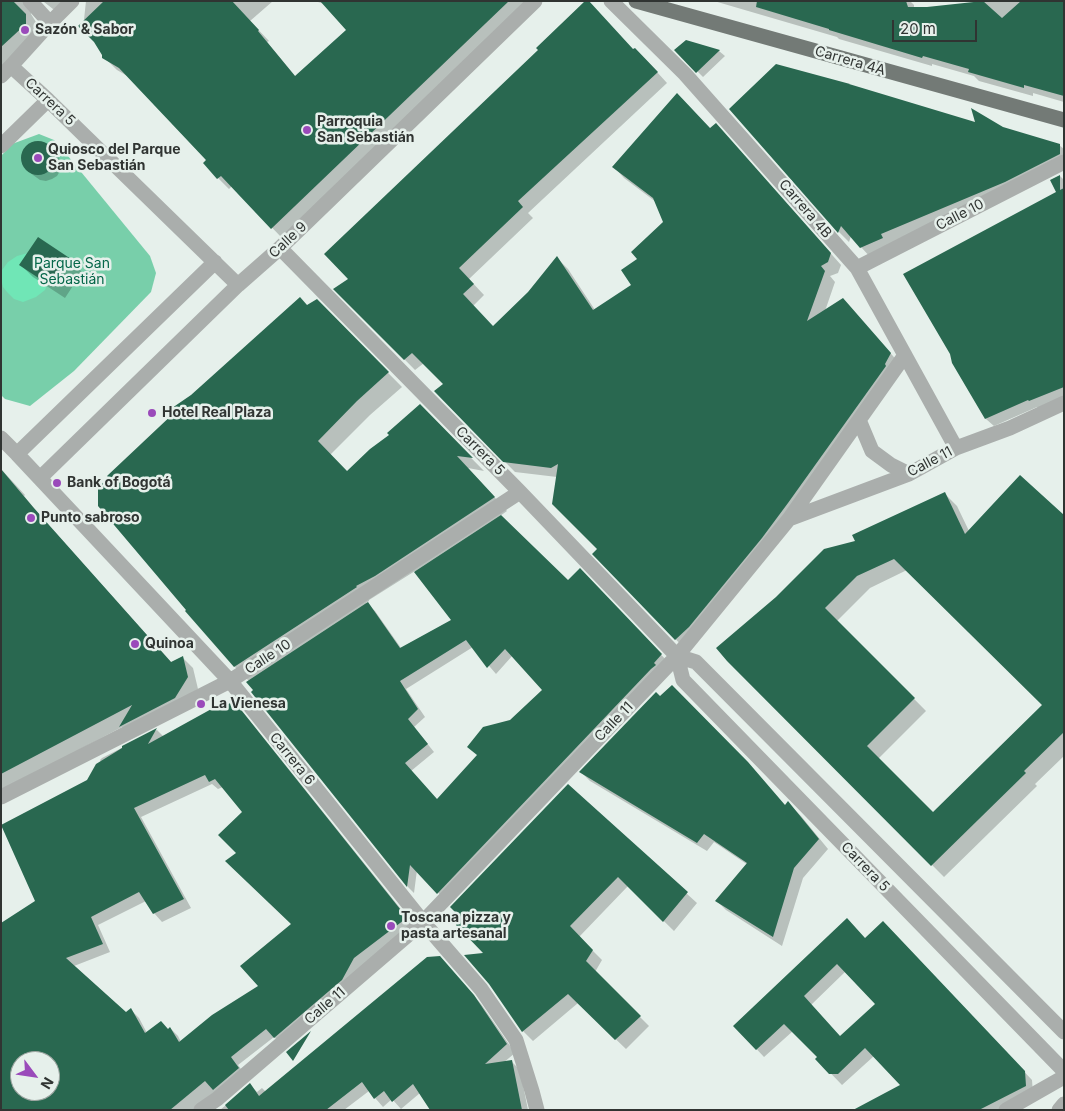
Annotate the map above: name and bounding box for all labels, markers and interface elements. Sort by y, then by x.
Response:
scale bar [895,10,980,42]
text: 20 m [900,19,936,38]
place label: Sazón & Sabor [35,22,134,38]
marker: Sazón & Sabor [19,24,31,36]
street label: Carrera 4A [813,43,887,79]
street label: Carrera 5 [21,75,79,129]
place label: Parroquia San Sebastián [317,114,415,146]
marker: Parroquia San Sebastián [301,124,313,136]
place label: Quiosco del Parque San Sebastián [48,142,180,174]
marker: Quiosco del Parque San Sebastián [32,152,44,164]
street label: Carrera 4B [775,176,835,242]
street label: Calle 10 [933,196,987,234]
street label: Calle 9 [266,218,310,262]
park label: Parque San Sebastián [34,256,110,288]
place label: Hotel Real Plaza [162,405,271,421]
marker: Hotel Real Plaza [146,407,158,419]
street label: Carrera 5 [452,423,508,479]
street label: Calle 11 [905,443,955,481]
place label: Bank of Bogotá [67,475,171,491]
marker: Bank of Bogotá [51,477,63,489]
place label: Punto sabroso [41,510,140,526]
marker: Punto sabroso [25,512,37,524]
place label: Quinoa [145,636,194,652]
street label: Calle 10 [242,636,294,678]
marker: Quinoa [129,638,141,650]
place label: La Vienesa [211,696,286,712]
marker: La Vienesa [195,698,207,710]
street label: Calle 11 [591,699,637,745]
street label: Carrera 6 [266,729,318,789]
street label: Carrera 5 [837,839,893,895]
place label: Toscana pizza y pasta artesanal [401,910,511,942]
marker: Toscana pizza y pasta artesanal [385,920,397,932]
street label: Calle 11 [301,984,349,1028]
north arrow [10,1051,60,1101]
text: N [37,1075,57,1092]

